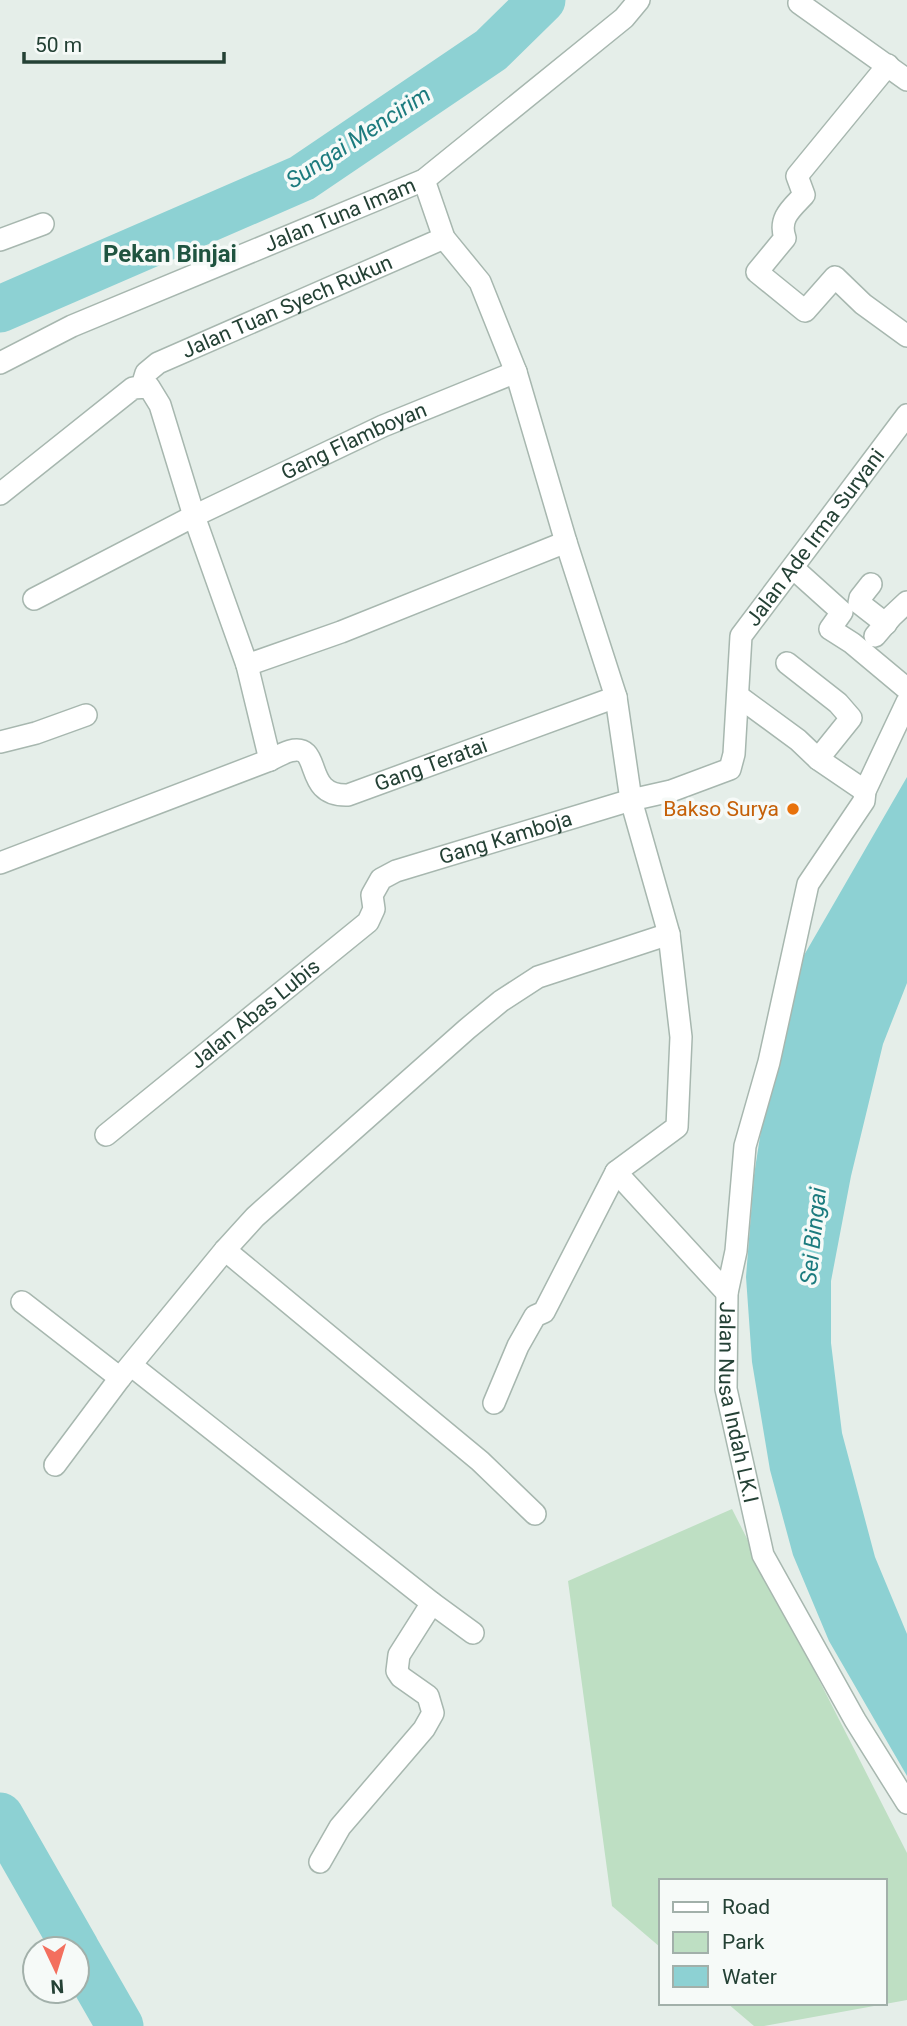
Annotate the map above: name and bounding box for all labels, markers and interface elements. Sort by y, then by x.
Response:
scale bar [24,21,224,65]
text: 50 m [35,33,82,57]
water label: Sungai Mencirim [281,81,436,194]
street label: Jalan Tuna Imam [261,173,419,257]
district label: Pekan Binjai [103,240,237,268]
street label: Jalan Tuan Syech Rukun [178,250,396,363]
street label: Gang Flamboyan [277,398,430,485]
street label: Jalan Ade Irma Suryani [741,444,889,631]
street label: Gang Teratai [371,733,491,796]
place label: Bakso Surya [663,797,779,821]
marker: Bakso Surya [785,801,801,817]
street label: Gang Kamboja [436,806,575,869]
street label: Jalan Abas Lubis [185,954,324,1074]
water label: Sei Bingai [795,1185,832,1286]
street label: Jalan Nusa Indah LK.I [713,1302,763,1505]
legend [659,1879,886,2005]
text: Road [722,1895,770,1919]
text: Park [722,1930,765,1954]
north arrow [21,1935,91,2005]
text: Water [722,1965,777,1989]
text: N [50,1975,65,1998]

